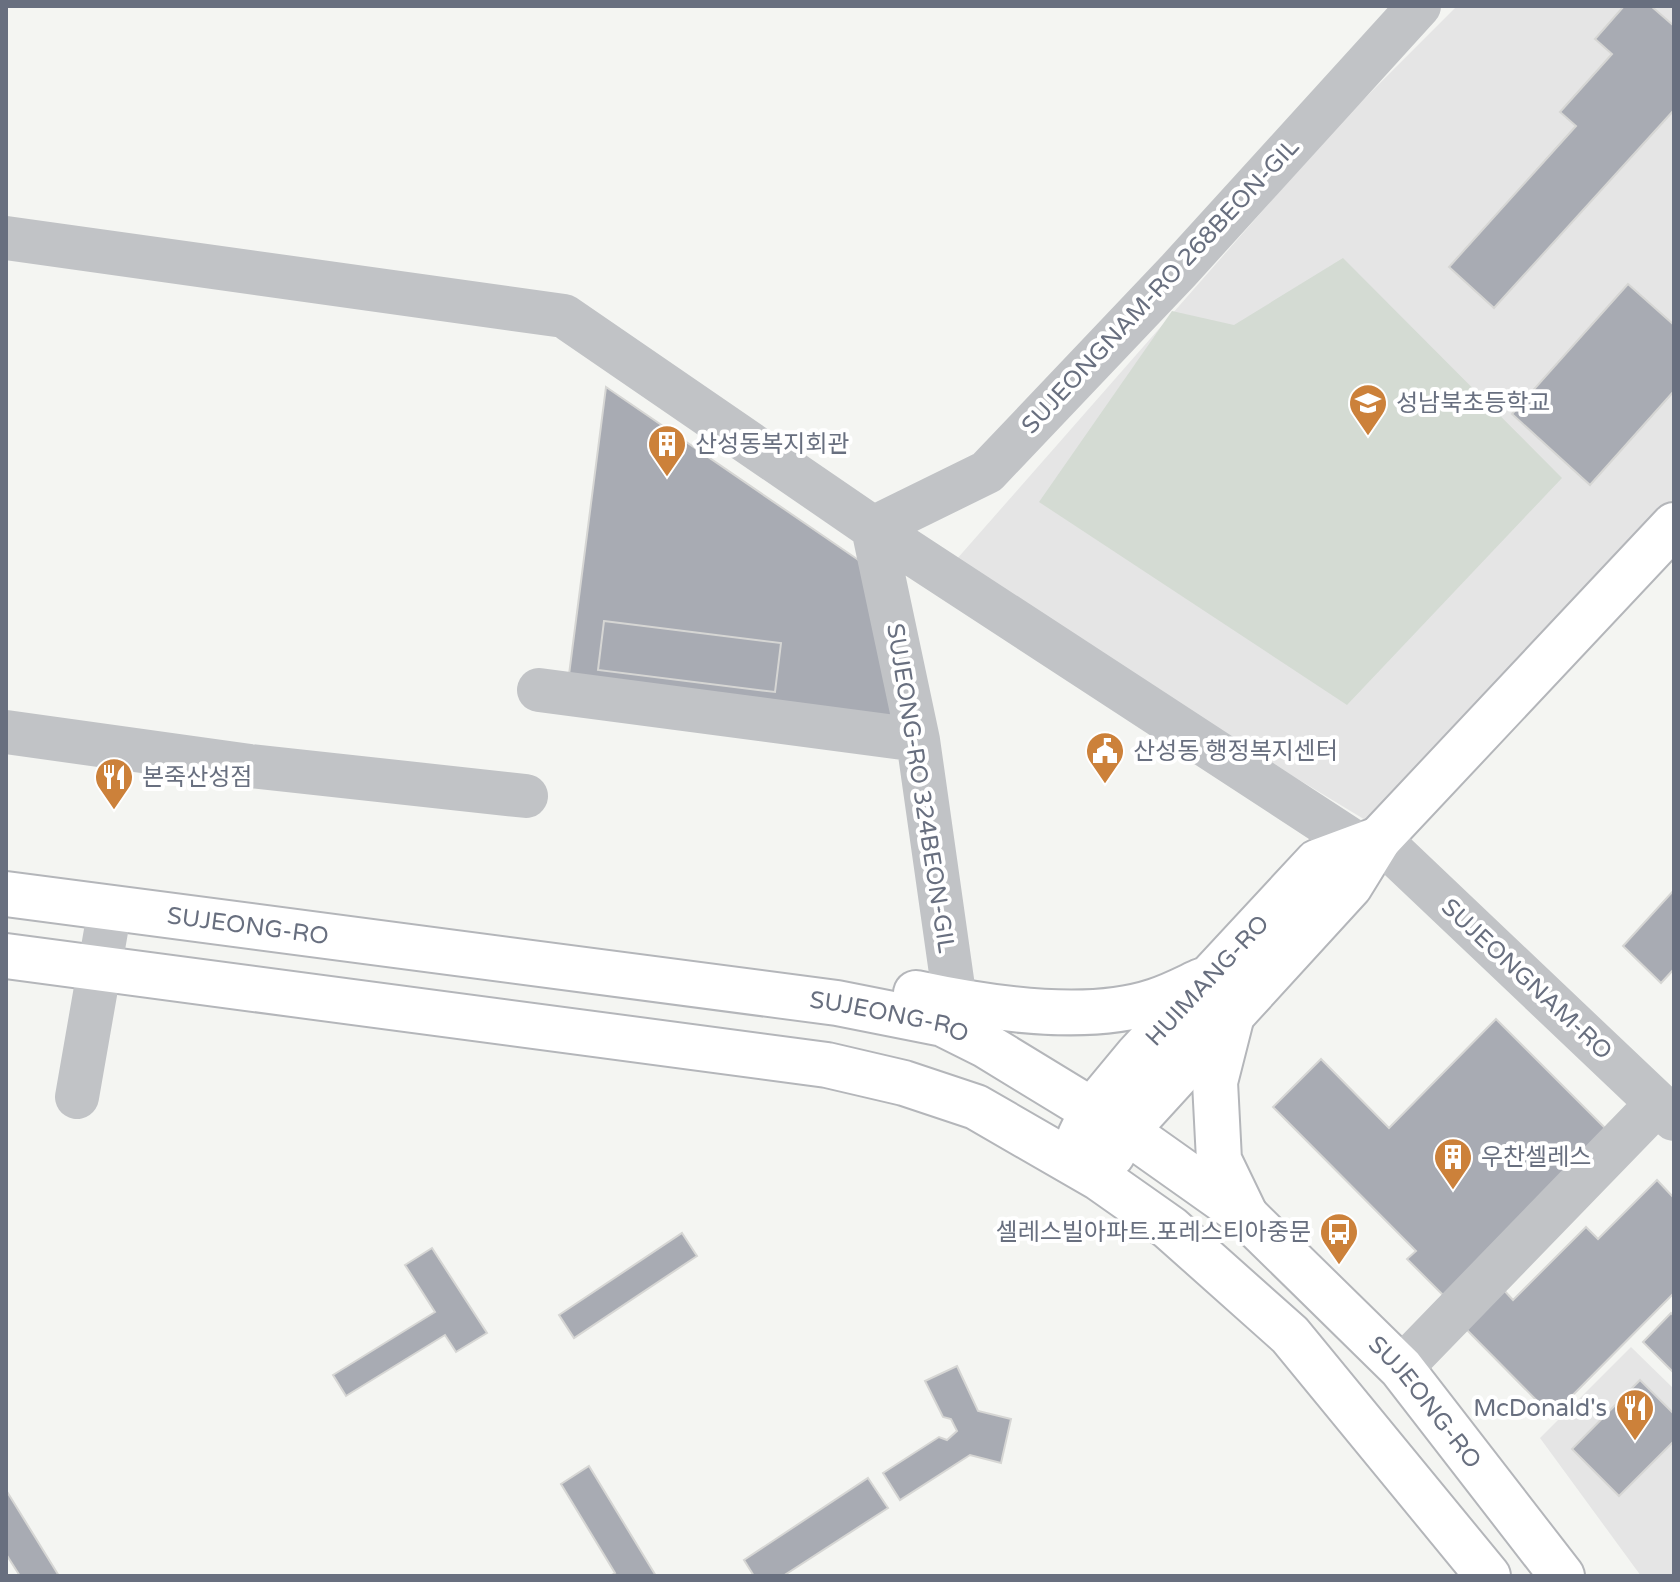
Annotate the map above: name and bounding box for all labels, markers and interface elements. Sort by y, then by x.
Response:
street label: SUJEONGNAM-RO 268BEON-GIL [1016,132,1305,440]
school or university icon: 성남북초등학교 [1347,382,1389,437]
place label: 성남북초등학교 [1396,389,1551,418]
building icon: 산성동복지회관 [646,423,688,478]
place label: 산성동복지회관 [695,430,850,459]
street label: SUJEONG-RO 324BEON-GIL [880,621,961,955]
public building icon: 산성동 행정복지센터 [1084,730,1126,785]
place label: 산성동 행정복지센터 [1133,737,1338,766]
restaurant icon: 본죽산성점 [93,756,135,811]
place label: 본죽산성점 [142,763,252,792]
street label: SUJEONGNAM-RO [1435,893,1618,1066]
street label: SUJEONG-RO [165,901,330,951]
street label: HUIMANG-RO [1140,909,1275,1052]
street label: SUJEONG-RO [808,986,974,1050]
building icon: 우찬셀레스 [1432,1136,1474,1191]
place label: 우찬셀레스 [1481,1143,1591,1172]
bus stop icon: 셀레스빌아파트.포레스티아중문 [1318,1211,1360,1266]
place label: 셀레스빌아파트.포레스티아중문 [996,1218,1311,1247]
street label: SUJEONG-RO [1362,1330,1487,1474]
restaurant icon: McDonald's [1614,1387,1656,1442]
place label: McDonald's [1473,1394,1607,1423]

